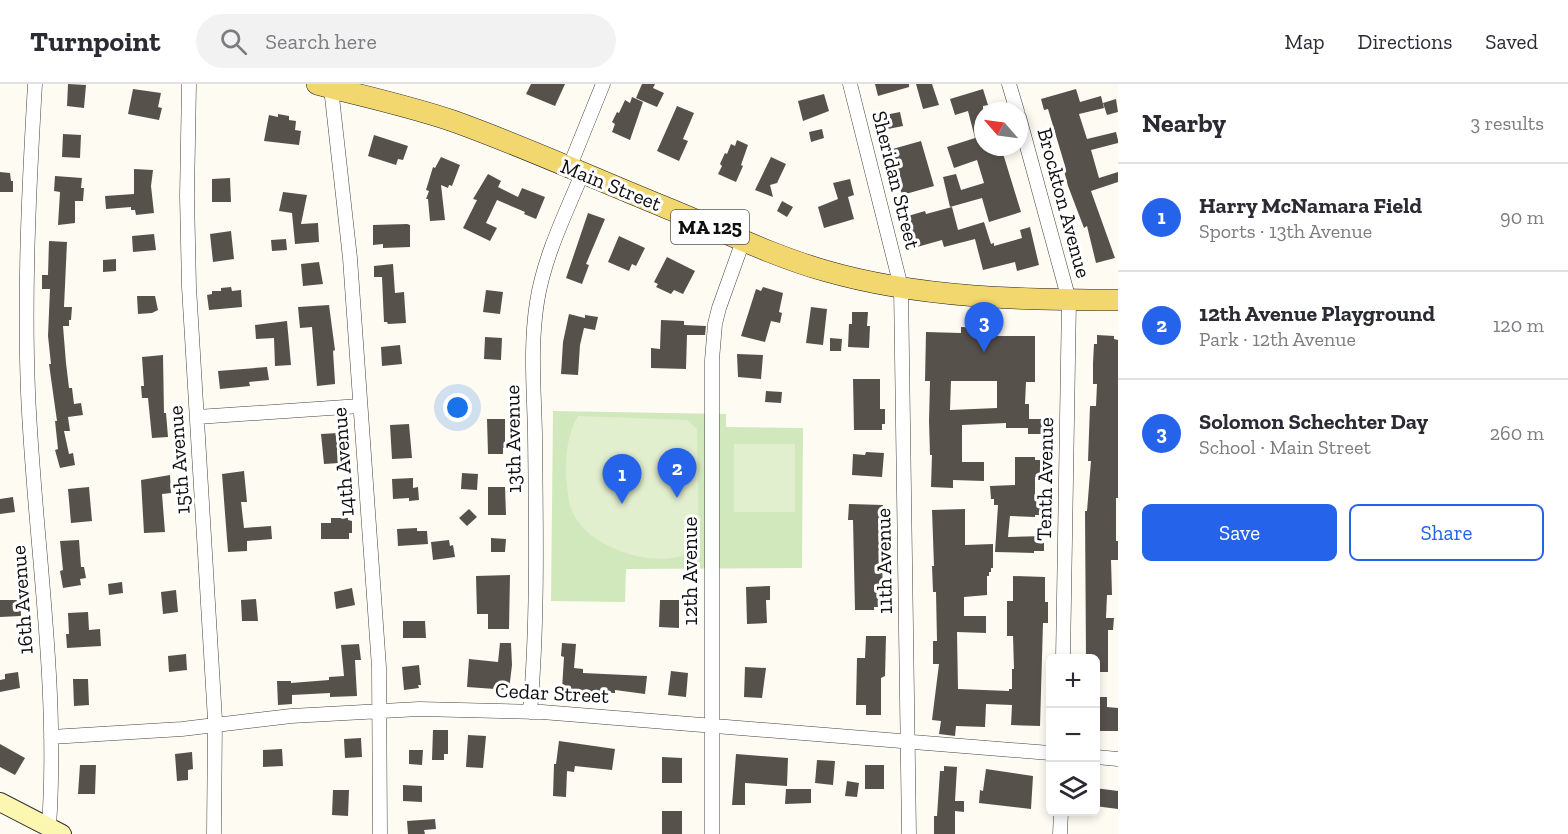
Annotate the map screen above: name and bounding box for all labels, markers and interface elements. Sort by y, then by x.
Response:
search box [196,14,616,68]
text: Turnpoint [30,25,160,58]
icon: search [217,25,250,58]
text: Search here [265,28,377,55]
text: Map [1285,29,1325,54]
text: Directions [1358,29,1452,54]
text: Saved [1485,29,1538,54]
north arrow [974,102,1028,156]
text: Nearby [1142,107,1226,139]
street label: Sheridan Street [867,108,926,252]
text: 3 results [1470,111,1544,135]
street label: Brockton Avenue [1032,125,1097,281]
street label: Main Street [557,153,665,216]
text: Harry McNamara Field [1199,192,1422,219]
text: 1 [1157,205,1166,229]
text: 90 m [1500,205,1544,229]
road number: MA 125 [671,210,749,244]
text: Sports · 13th Avenue [1199,219,1372,243]
text: 12th Avenue Playground [1199,300,1435,327]
pin: 3 [964,302,1004,352]
text: 2 [1156,313,1167,337]
text: 120 m [1493,313,1544,337]
text: Park · 12th Avenue [1199,327,1356,351]
street label: 13th Avenue [499,384,526,493]
your location [443,393,472,422]
street label: 15th Avenue [162,405,195,515]
street label: 14th Avenue [326,406,359,517]
text: Solomon Schechter Day [1199,408,1428,435]
street label: Tenth Avenue [1031,417,1058,541]
text: 3 [1156,421,1167,445]
text: 260 m [1490,421,1544,445]
text: School · Main Street [1199,435,1371,459]
pin: 2 [658,448,696,498]
pin: 1 [602,454,642,504]
button: Save [1142,504,1337,561]
button: Share [1349,504,1544,561]
street label: 11th Avenue [870,508,897,614]
street label: 12th Avenue [677,516,702,625]
street label: 16th Avenue [5,545,38,655]
map controls [1046,654,1100,816]
button: + [1046,654,1100,708]
street label: Cedar Street [495,677,610,708]
button: − [1046,708,1100,762]
button: layers [1046,762,1100,816]

